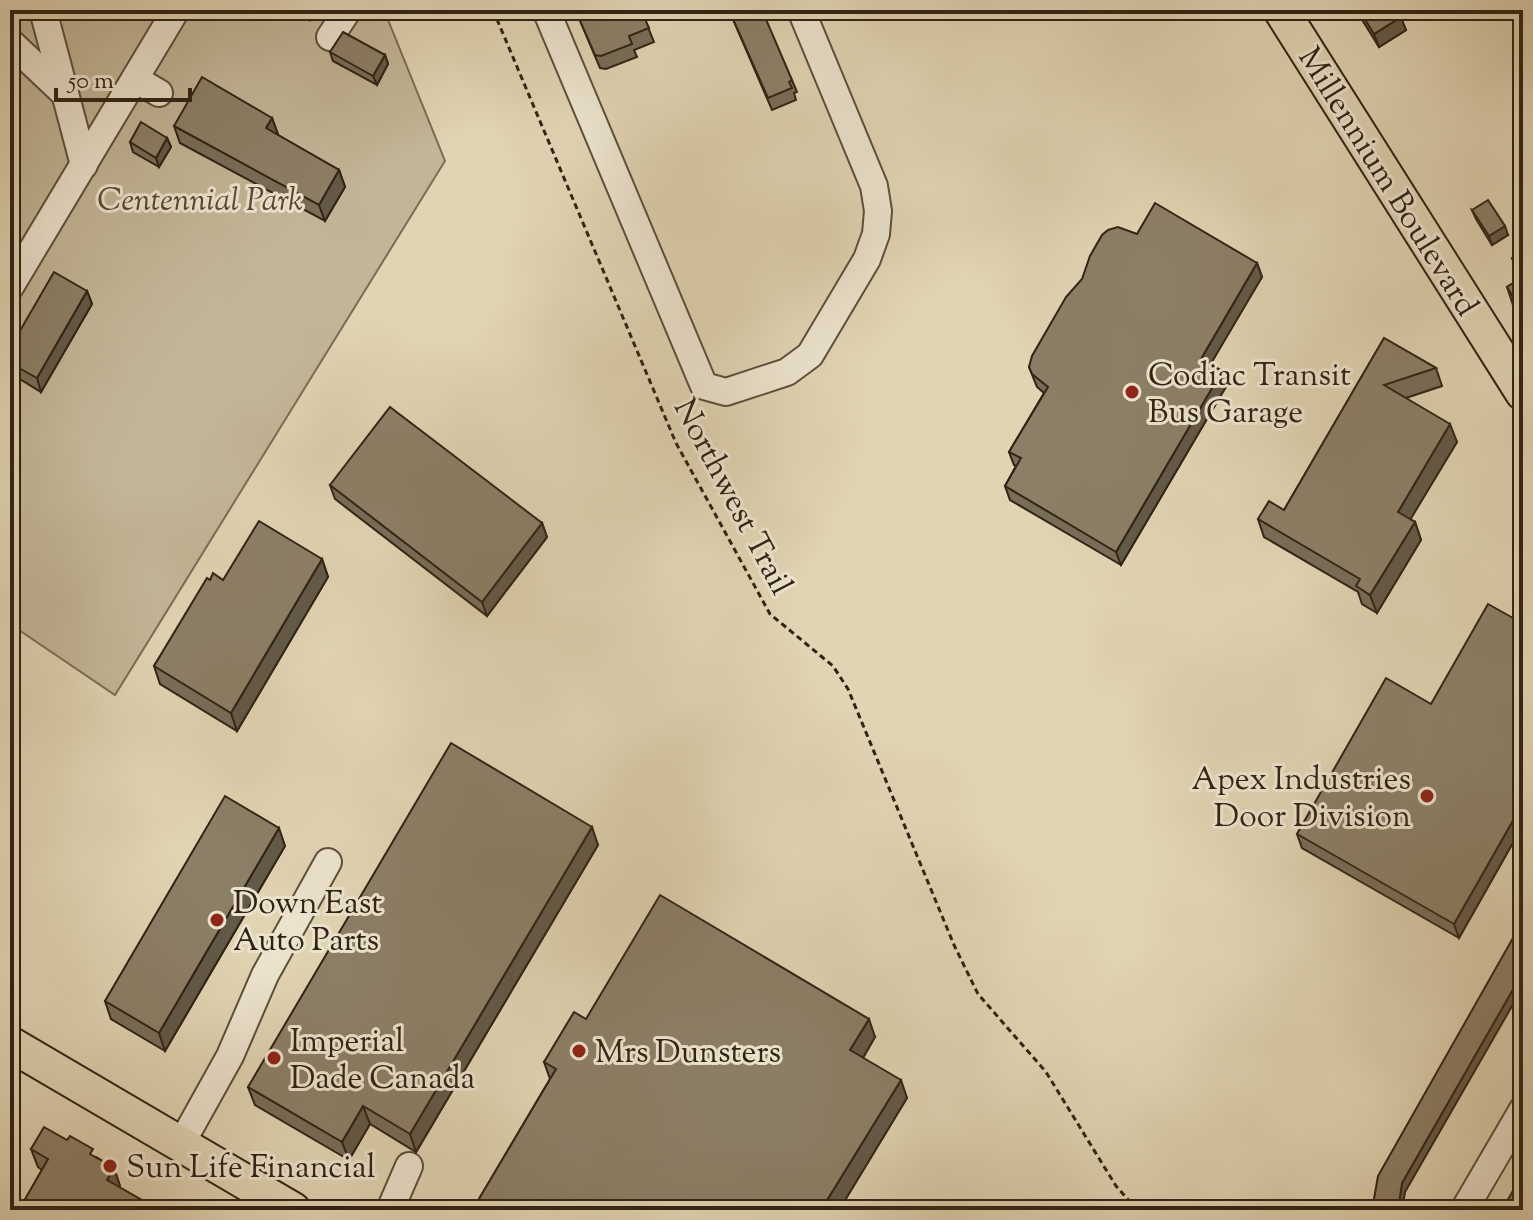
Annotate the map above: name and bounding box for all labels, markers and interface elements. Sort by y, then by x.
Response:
street label: Millennium Boulevard [1285,39,1488,326]
scale bar [56,52,190,102]
text: 50 m [66,65,114,99]
park label: Centennial Park [97,179,303,225]
place label: Codiac Transit Bus Garage [1148,354,1351,437]
marker: Codiac Transit Bus Garage [1123,383,1141,401]
street label: Northwest Trail [660,391,803,604]
place label: Apex Industries Door Division [1191,758,1411,841]
marker: Apex Industries Door Division [1418,787,1436,805]
place label: Down East Auto Parts [233,882,382,965]
marker: Down East Auto Parts [208,911,226,929]
place label: Imperial Dade Canada [290,1020,476,1103]
place label: Mrs Dunsters [595,1031,781,1077]
marker: Mrs Dunsters [570,1042,588,1060]
marker: Imperial Dade Canada [265,1049,283,1067]
place label: Sun Life Financial [126,1146,376,1192]
marker: Sun Life Financial [101,1157,119,1175]

